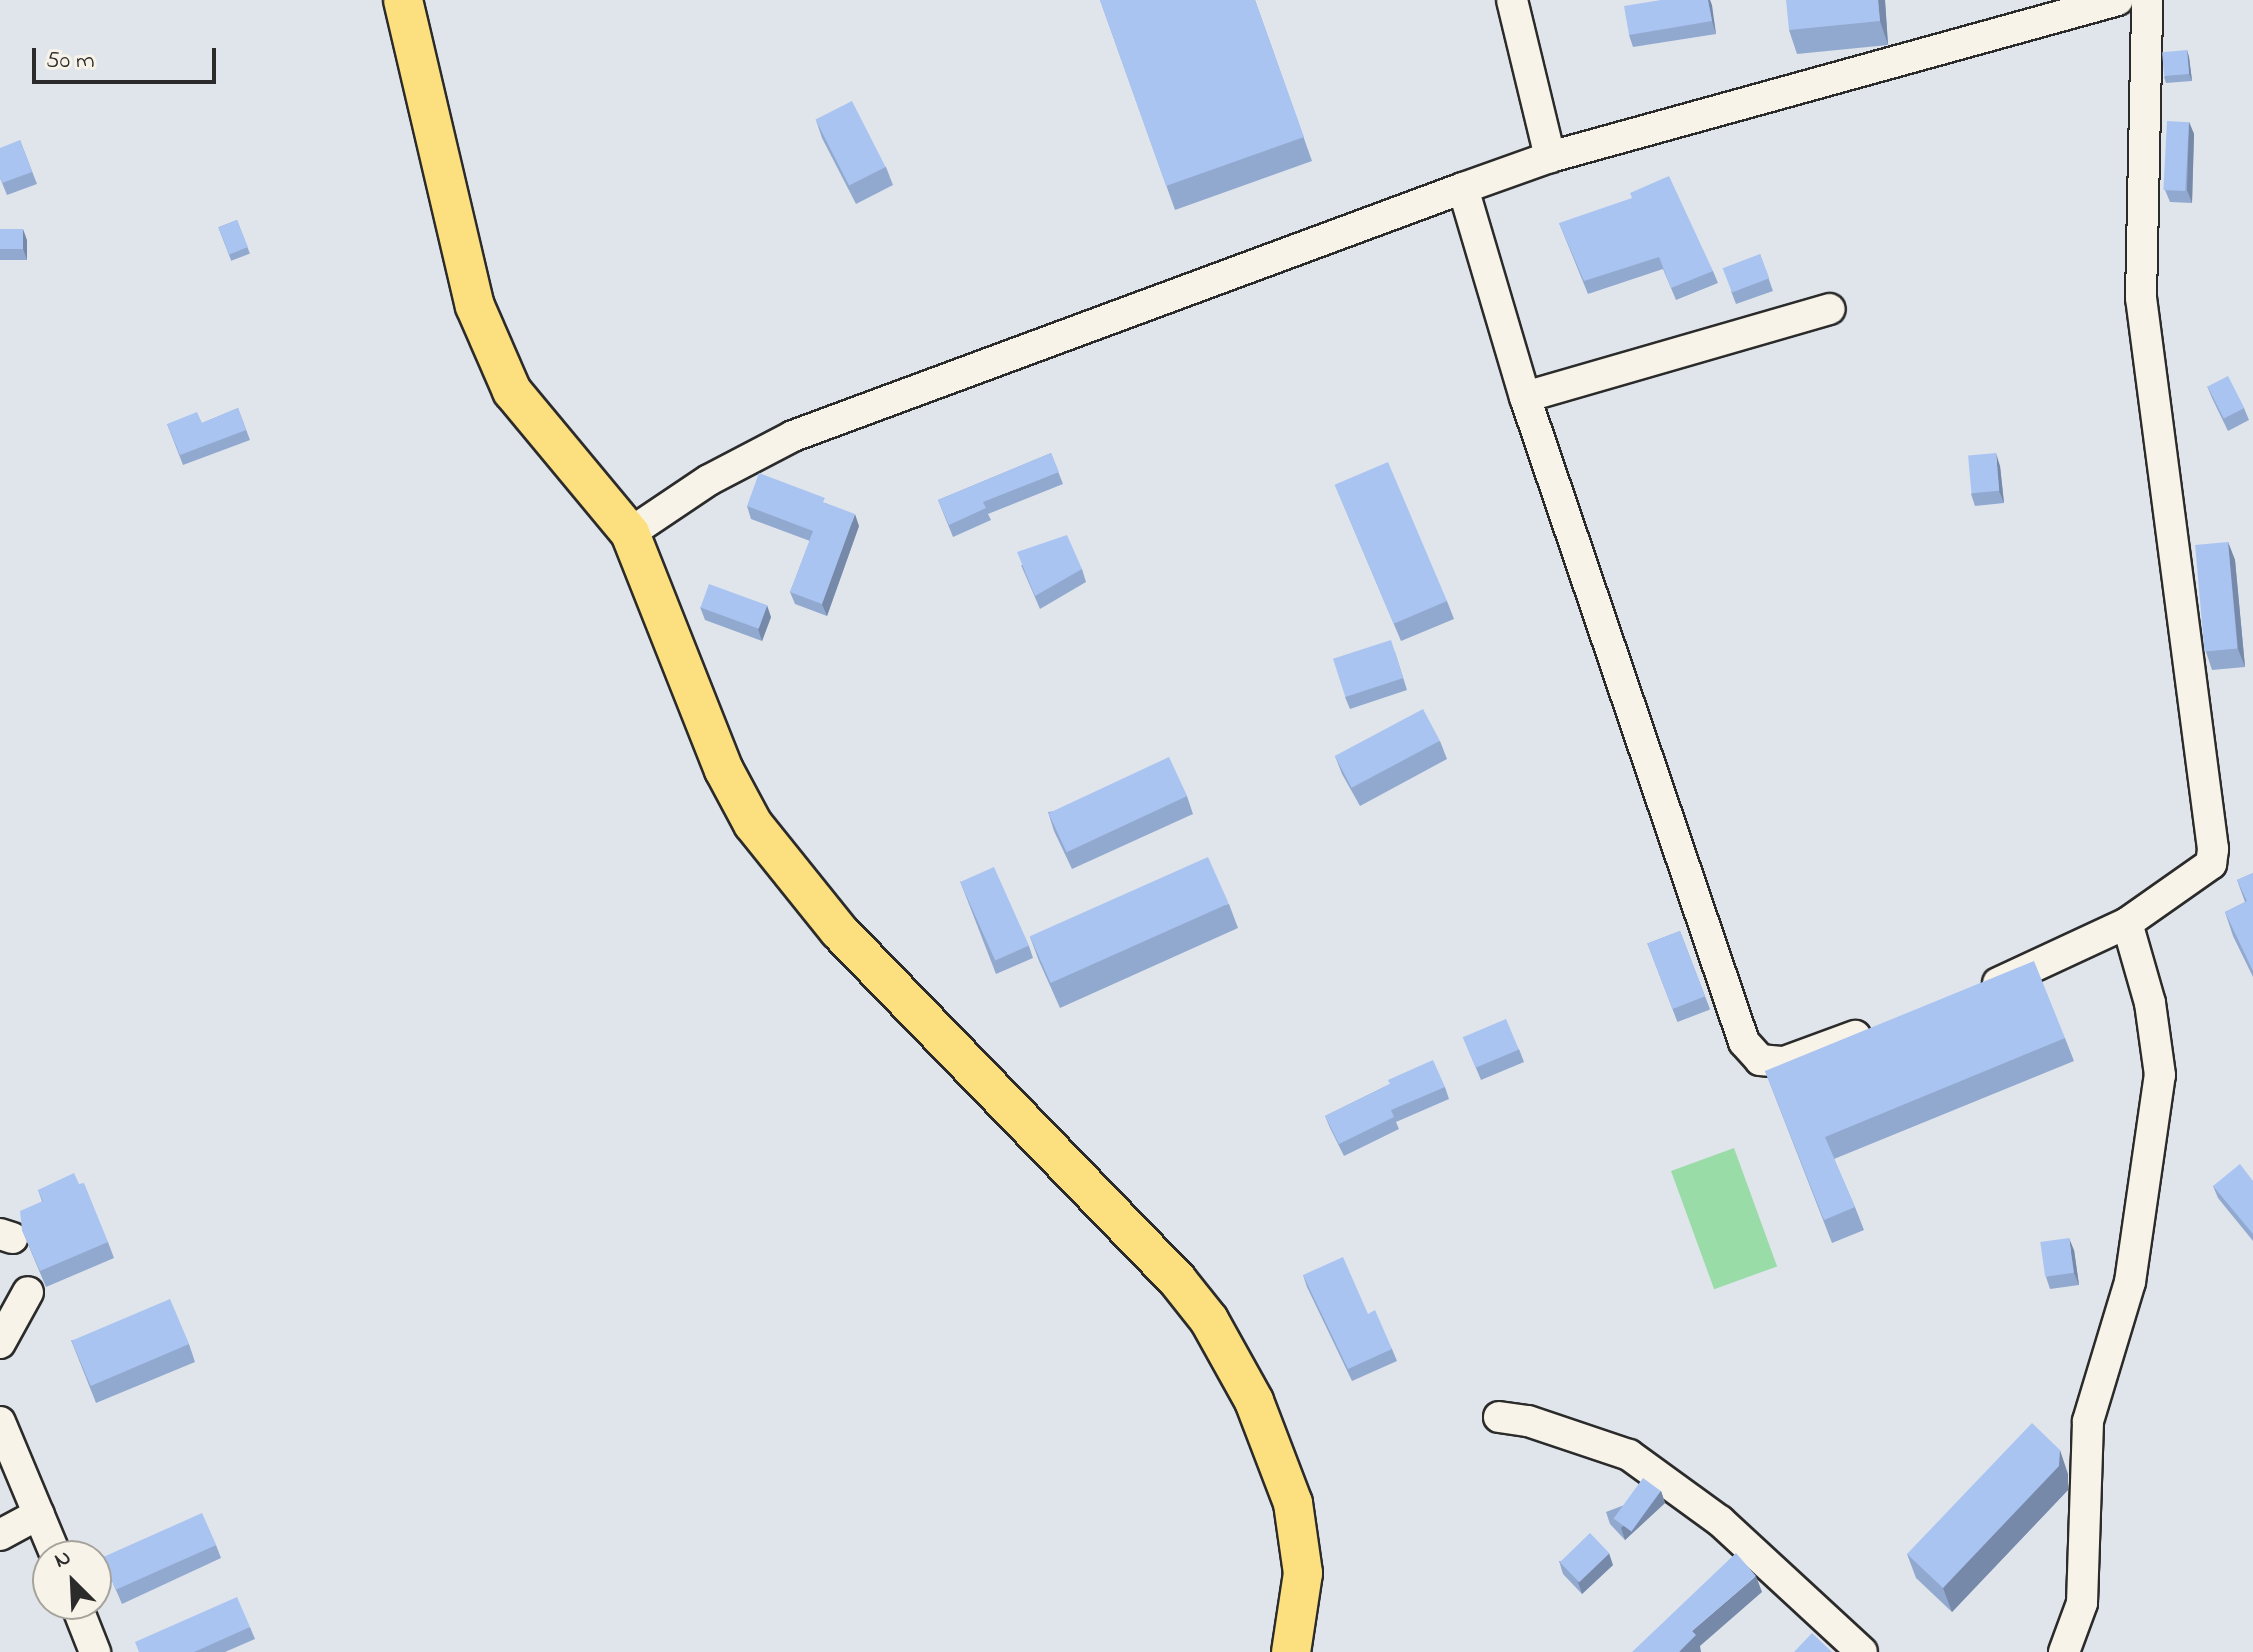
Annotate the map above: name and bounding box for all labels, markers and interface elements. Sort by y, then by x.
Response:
scale bar [36,32,220,82]
text: 50 m [46,44,95,79]
north arrow [32,1540,112,1620]
text: N [50,1542,76,1578]

